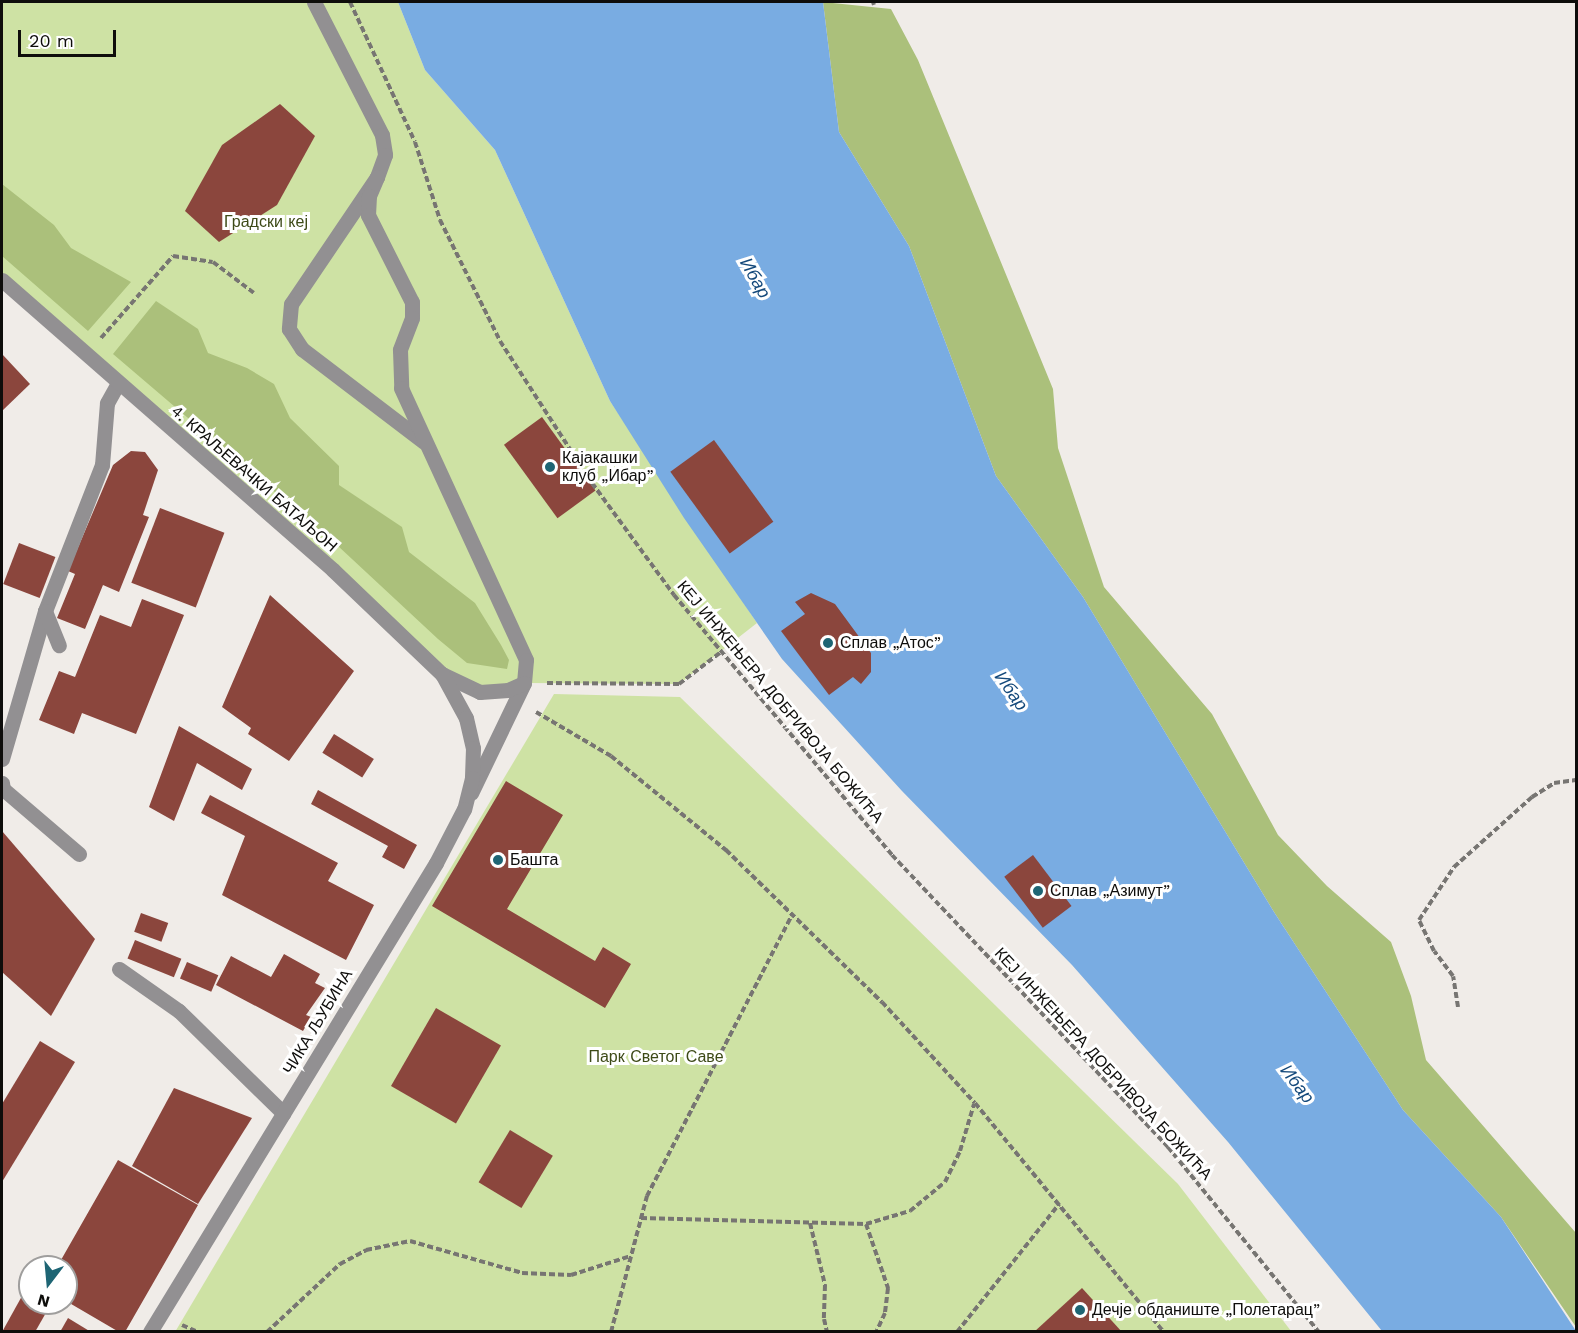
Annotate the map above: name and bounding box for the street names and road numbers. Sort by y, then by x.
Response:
street label: 4. КРАЉЕВАЧКИ БАТАЉОН [167,402,341,556]
street label: КЕЈ ИНЖЕЊЕРА ДОБРИВОЈА БОЖИЋА [673,577,887,827]
street label: КЕЈ ИНЖЕЊЕРА ДОБРИВОЈА БОЖИЋА [990,944,1216,1184]
street label: ЧИКА ЉУБИНА [279,966,357,1078]

